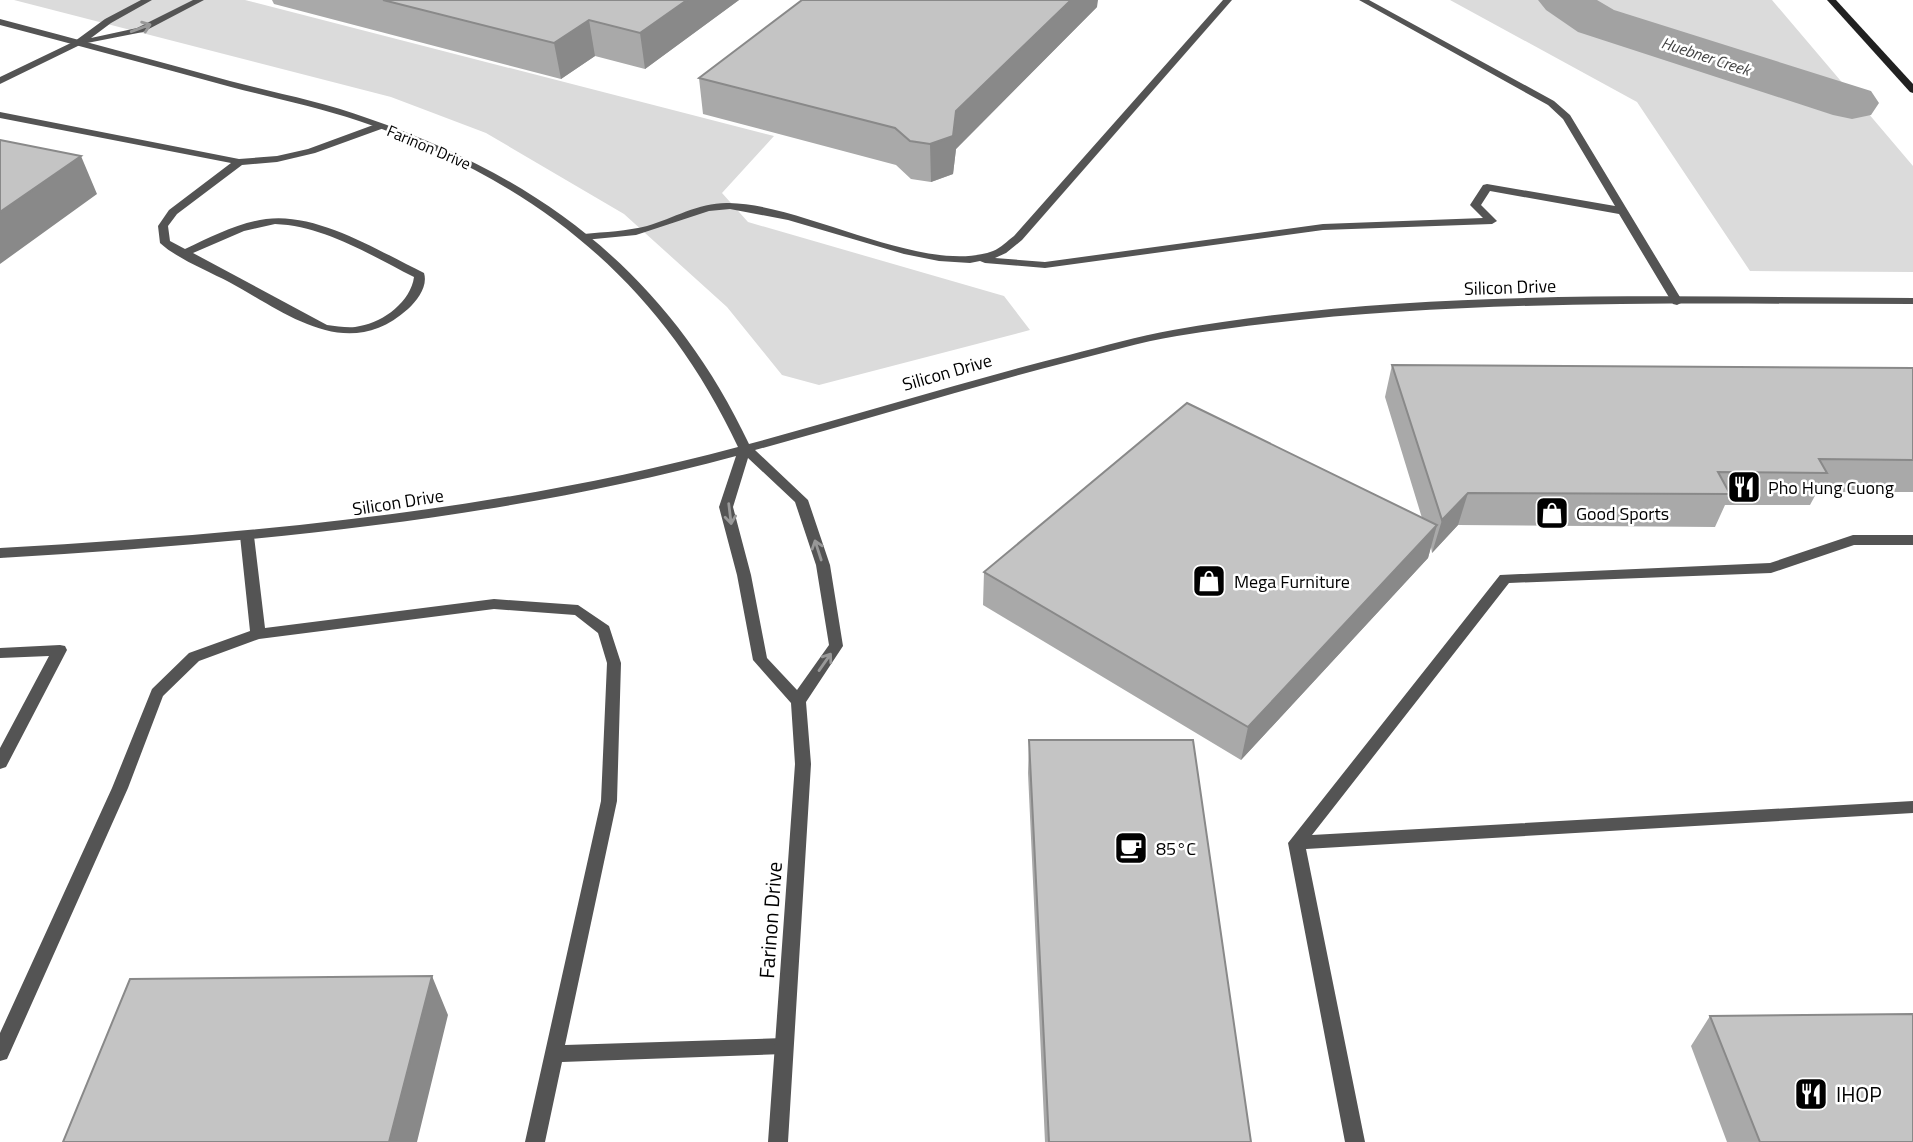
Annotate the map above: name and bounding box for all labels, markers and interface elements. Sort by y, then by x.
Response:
one-way arrow [130,20,152,33]
water label: Huebner Creek [1658,30,1755,82]
street label: Farinon Drive [383,119,475,175]
street label: Silicon Drive [1464,272,1556,302]
street label: Silicon Drive [899,346,995,398]
restaurant icon: Pho Hung Cuong [1725,468,1763,506]
place label: Pho Hung Cuong [1768,474,1894,501]
street label: Silicon Drive [350,481,446,523]
shop icon: Good Sports [1533,494,1571,532]
place label: Good Sports [1576,500,1669,527]
one-way arrow [723,502,736,525]
one-way arrow [811,540,823,562]
shop icon: Mega Furniture [1190,562,1228,600]
place label: Mega Furniture [1234,568,1350,595]
one-way arrow [818,653,833,672]
cafe icon: 85°C [1112,829,1150,867]
place label: 85°C [1156,835,1196,862]
street label: Farinon Drive [750,861,790,979]
restaurant icon: IHOP [1792,1075,1830,1113]
place label: IHOP [1836,1078,1882,1110]

